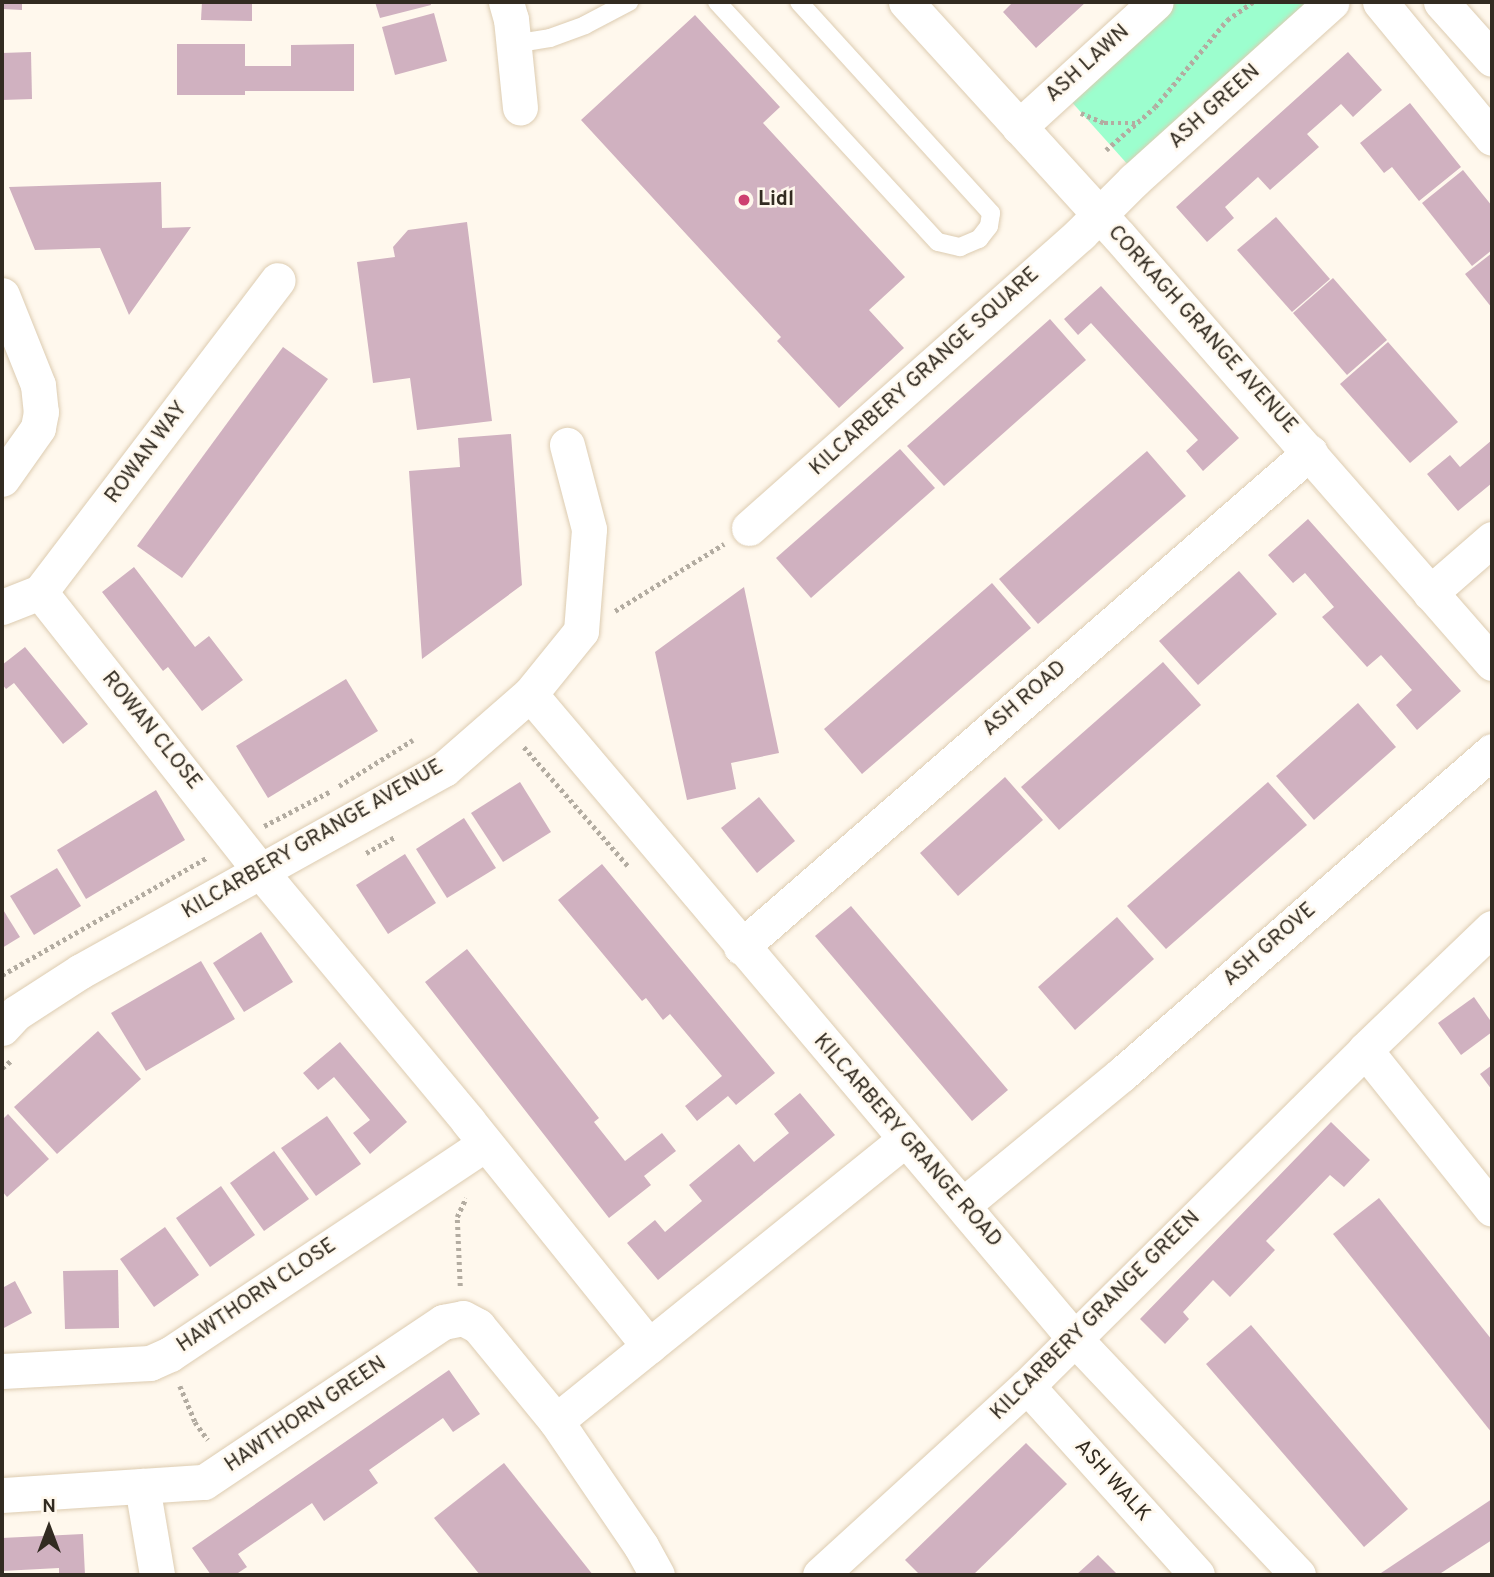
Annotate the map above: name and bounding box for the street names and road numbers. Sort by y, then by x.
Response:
street label: ASH LAWN [1041,20,1135,108]
street label: ASH GREEN [1164,59,1266,155]
street label: CORKAGH GRANGE AVENUE [1102,220,1302,440]
street label: KILCARBERY GRANGE SQUARE [805,262,1045,482]
street label: ROWAN WAY [100,397,194,509]
street label: ASH ROAD [978,656,1072,742]
street label: ROWAN CLOSE [96,667,206,795]
street label: KILCARBERY GRANGE AVENUE [177,754,449,926]
street label: ASH GROVE [1218,898,1322,992]
street label: KILCARBERY GRANGE ROAD [807,1029,1007,1253]
street label: KILCARBERY GRANGE GREEN [986,1206,1206,1426]
street label: HAWTHORN CLOSE [173,1233,341,1359]
street label: HAWTHORN GREEN [221,1352,391,1478]
street label: ASH WALK [1068,1435,1156,1527]

